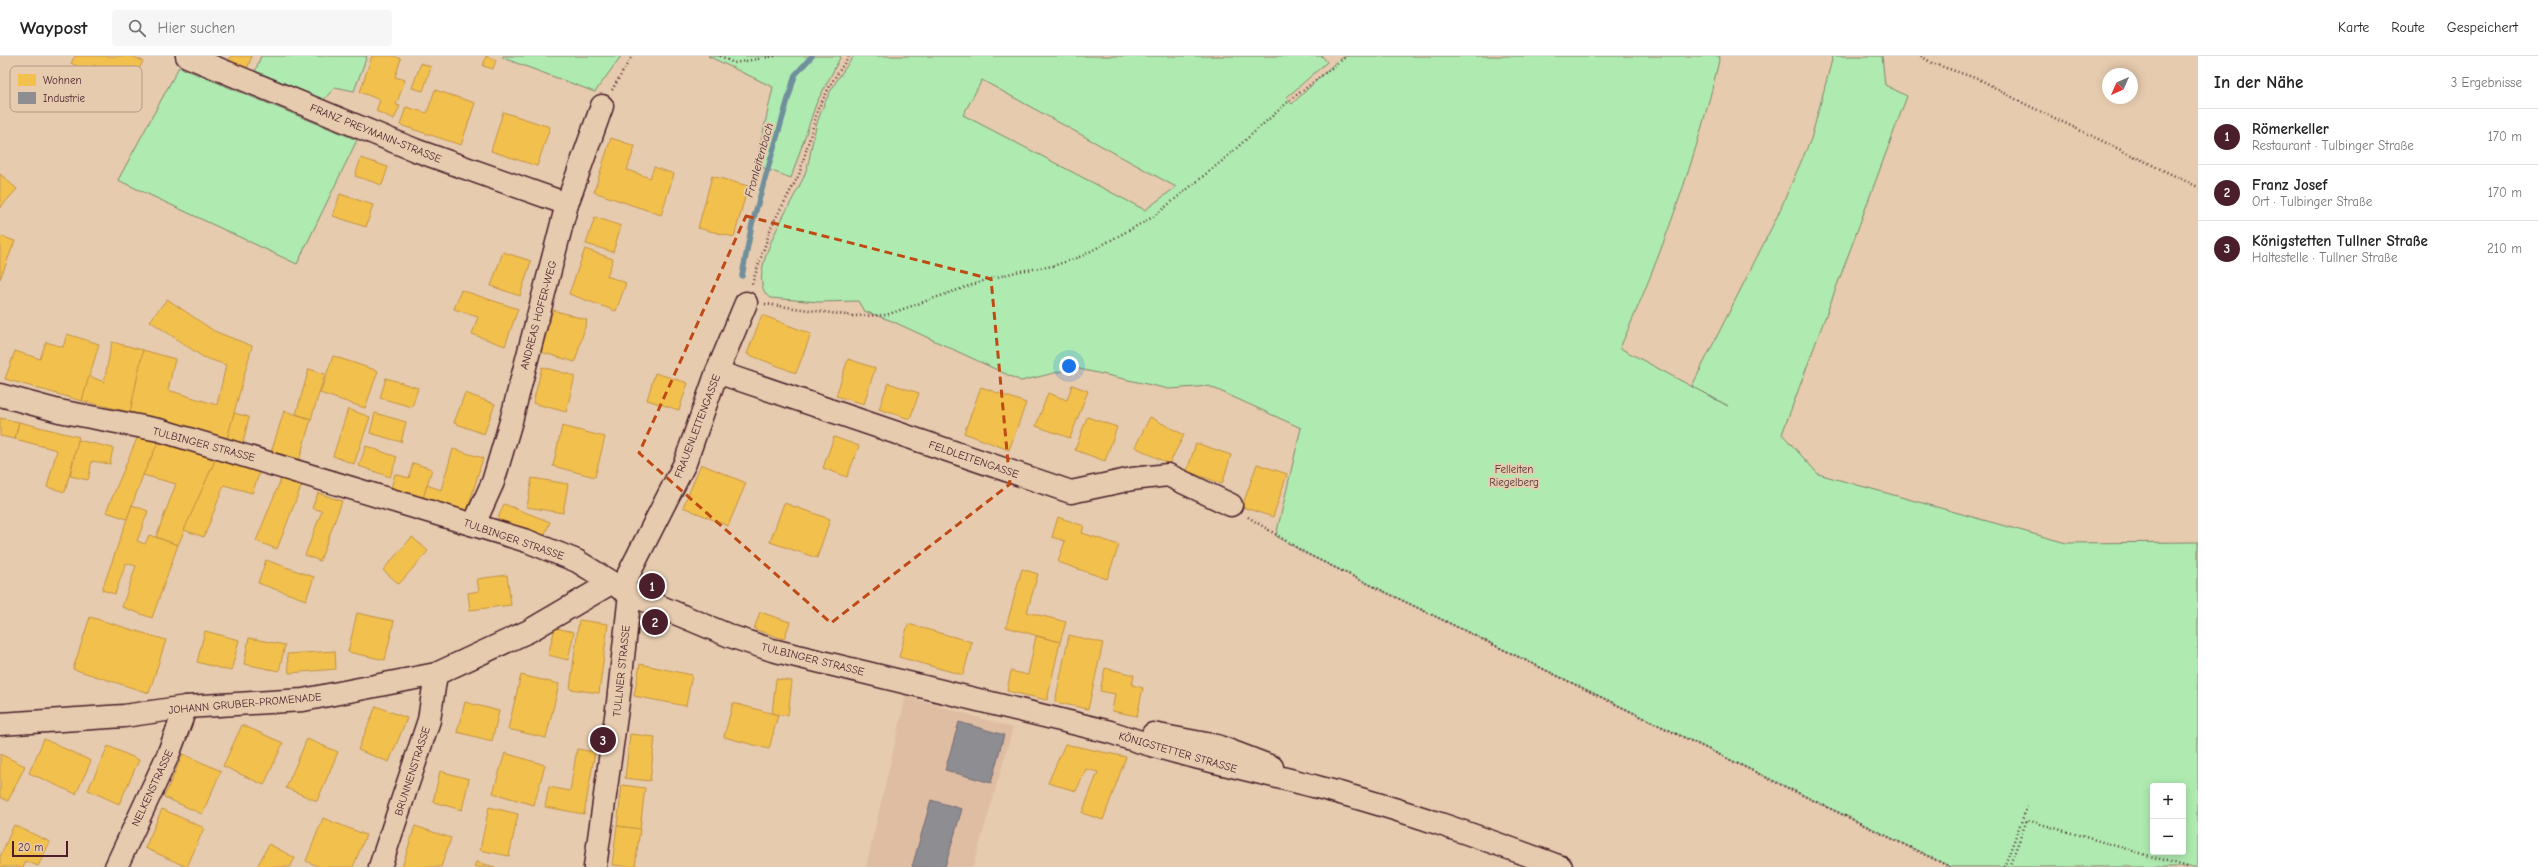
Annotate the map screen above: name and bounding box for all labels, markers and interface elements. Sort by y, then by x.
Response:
search box [112,10,392,46]
text: Waypost [20,17,88,39]
icon: search [126,17,148,39]
text: Hier suchen [158,19,235,37]
text: Karte [2338,19,2369,36]
text: Route [2391,19,2425,36]
text: Gespeichert [2447,19,2518,36]
legend [10,66,142,112]
north arrow [2102,68,2138,104]
text: In der Nähe [2214,73,2303,92]
text: Wohnen [43,74,82,87]
text: 3 Ergebnisse [2451,75,2522,90]
text: Industrie [43,92,85,105]
street label: FRANZ PREYMANN-STRASSE [308,101,444,166]
text: Römerkeller [2252,120,2329,138]
water label: Fronleitenbach [742,121,776,199]
text: 1 [2224,129,2230,144]
text: 170 m [2488,129,2522,144]
text: Restaurant · Tulbinger Straße [2252,138,2414,153]
text: Franz Josef [2252,176,2327,194]
text: 2 [2224,185,2230,200]
text: 170 m [2488,185,2522,200]
text: Ort · Tulbinger Straße [2252,194,2372,209]
text: Königstetten Tullner Straße [2252,232,2428,250]
text: 3 [2224,241,2230,256]
text: 210 m [2487,241,2522,256]
text: Haltestelle · Tullner Straße [2252,250,2397,265]
street label: ANDREAS HOFER-WEG [518,259,559,371]
your location [1059,356,1079,376]
street label: FRAUENLEITENGASSE [672,372,723,480]
street label: TULBINGER STRASSE [151,425,257,465]
street label: FELDLEITENGASSE [927,438,1021,481]
park label: Felleiten Riegelberg [1489,463,1539,489]
street label: TULBINGER STRASSE [462,516,566,563]
pin: 1 [639,571,665,601]
pin: 2 [642,607,668,637]
street label: TULLNER STRASSE [610,624,633,717]
street label: TULBINGER STRASSE [760,640,866,679]
street label: JOHANN GRUBER-PROMENADE [168,690,323,717]
street label: BRUNNENSTRASSE [392,725,433,817]
pin: 3 [590,725,616,755]
street label: KÖNIGSTETTER STRASSE [1117,729,1239,776]
street label: NELKENSTRASSE [129,748,176,829]
map controls [2150,783,2186,855]
button: + [2150,783,2186,819]
button: − [2150,819,2186,855]
scale bar [12,839,68,858]
text: 20 m [18,841,43,854]

